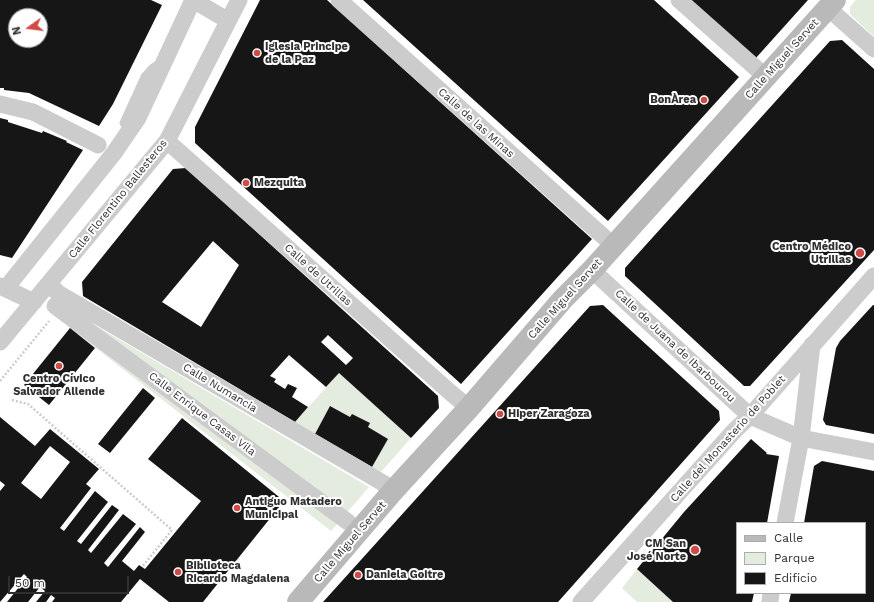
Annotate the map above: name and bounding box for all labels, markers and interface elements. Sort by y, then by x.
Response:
north arrow [8,8,48,48]
street label: Calle Miguel Servet [742,16,822,102]
text: N [10,25,24,36]
place label: Iglesia Principe de la Paz [265,40,348,66]
marker: Iglesia Principe de la Paz [252,48,262,58]
street label: Calle de las Minas [435,85,517,161]
place label: BonÀrea [650,93,696,107]
marker: BonÀrea [699,95,709,105]
street label: Calle Florentino Ballesteros [66,137,170,261]
place label: Mezquita [254,176,304,190]
marker: Mezquita [241,178,251,188]
place label: Centro Médico Utrillas [772,240,851,266]
street label: Calle de Utrillas [282,241,354,309]
marker: Centro Médico Utrillas [854,247,866,259]
street label: Calle Miguel Servet [525,256,605,342]
street label: Calle de Juana de Ibarbourou [612,287,738,405]
marker: Centro Cívico Salvador Allende [54,361,64,371]
street label: Calle Numancia [181,361,259,415]
street label: Calle Enrique Casas Vila [146,369,258,459]
place label: Centro Cívico Salvador Allende [13,372,105,398]
street label: Calle del Monasterio de Poblet [668,373,788,505]
place label: Hiper Zaragoza [508,407,590,421]
marker: Hiper Zaragoza [495,409,505,419]
place label: Antiguo Matadero Municipal [245,495,342,521]
street label: Calle Miguel Servet [311,499,389,585]
marker: Antiguo Matadero Municipal [232,503,242,513]
legend [736,522,866,594]
text: Calle [774,531,803,545]
place label: CM San José Norte [627,537,686,563]
marker: CM San José Norte [689,544,701,556]
text: Parque [774,551,815,565]
place label: Biblioteca Ricardo Magdalena [186,559,290,585]
marker: Biblioteca Ricardo Magdalena [173,567,183,577]
scale bar [10,568,131,594]
place label: Daniela Goitre [366,568,443,582]
marker: Daniela Goitre [353,570,363,580]
text: Edificio [774,571,817,585]
text: 50 m [15,576,45,590]

